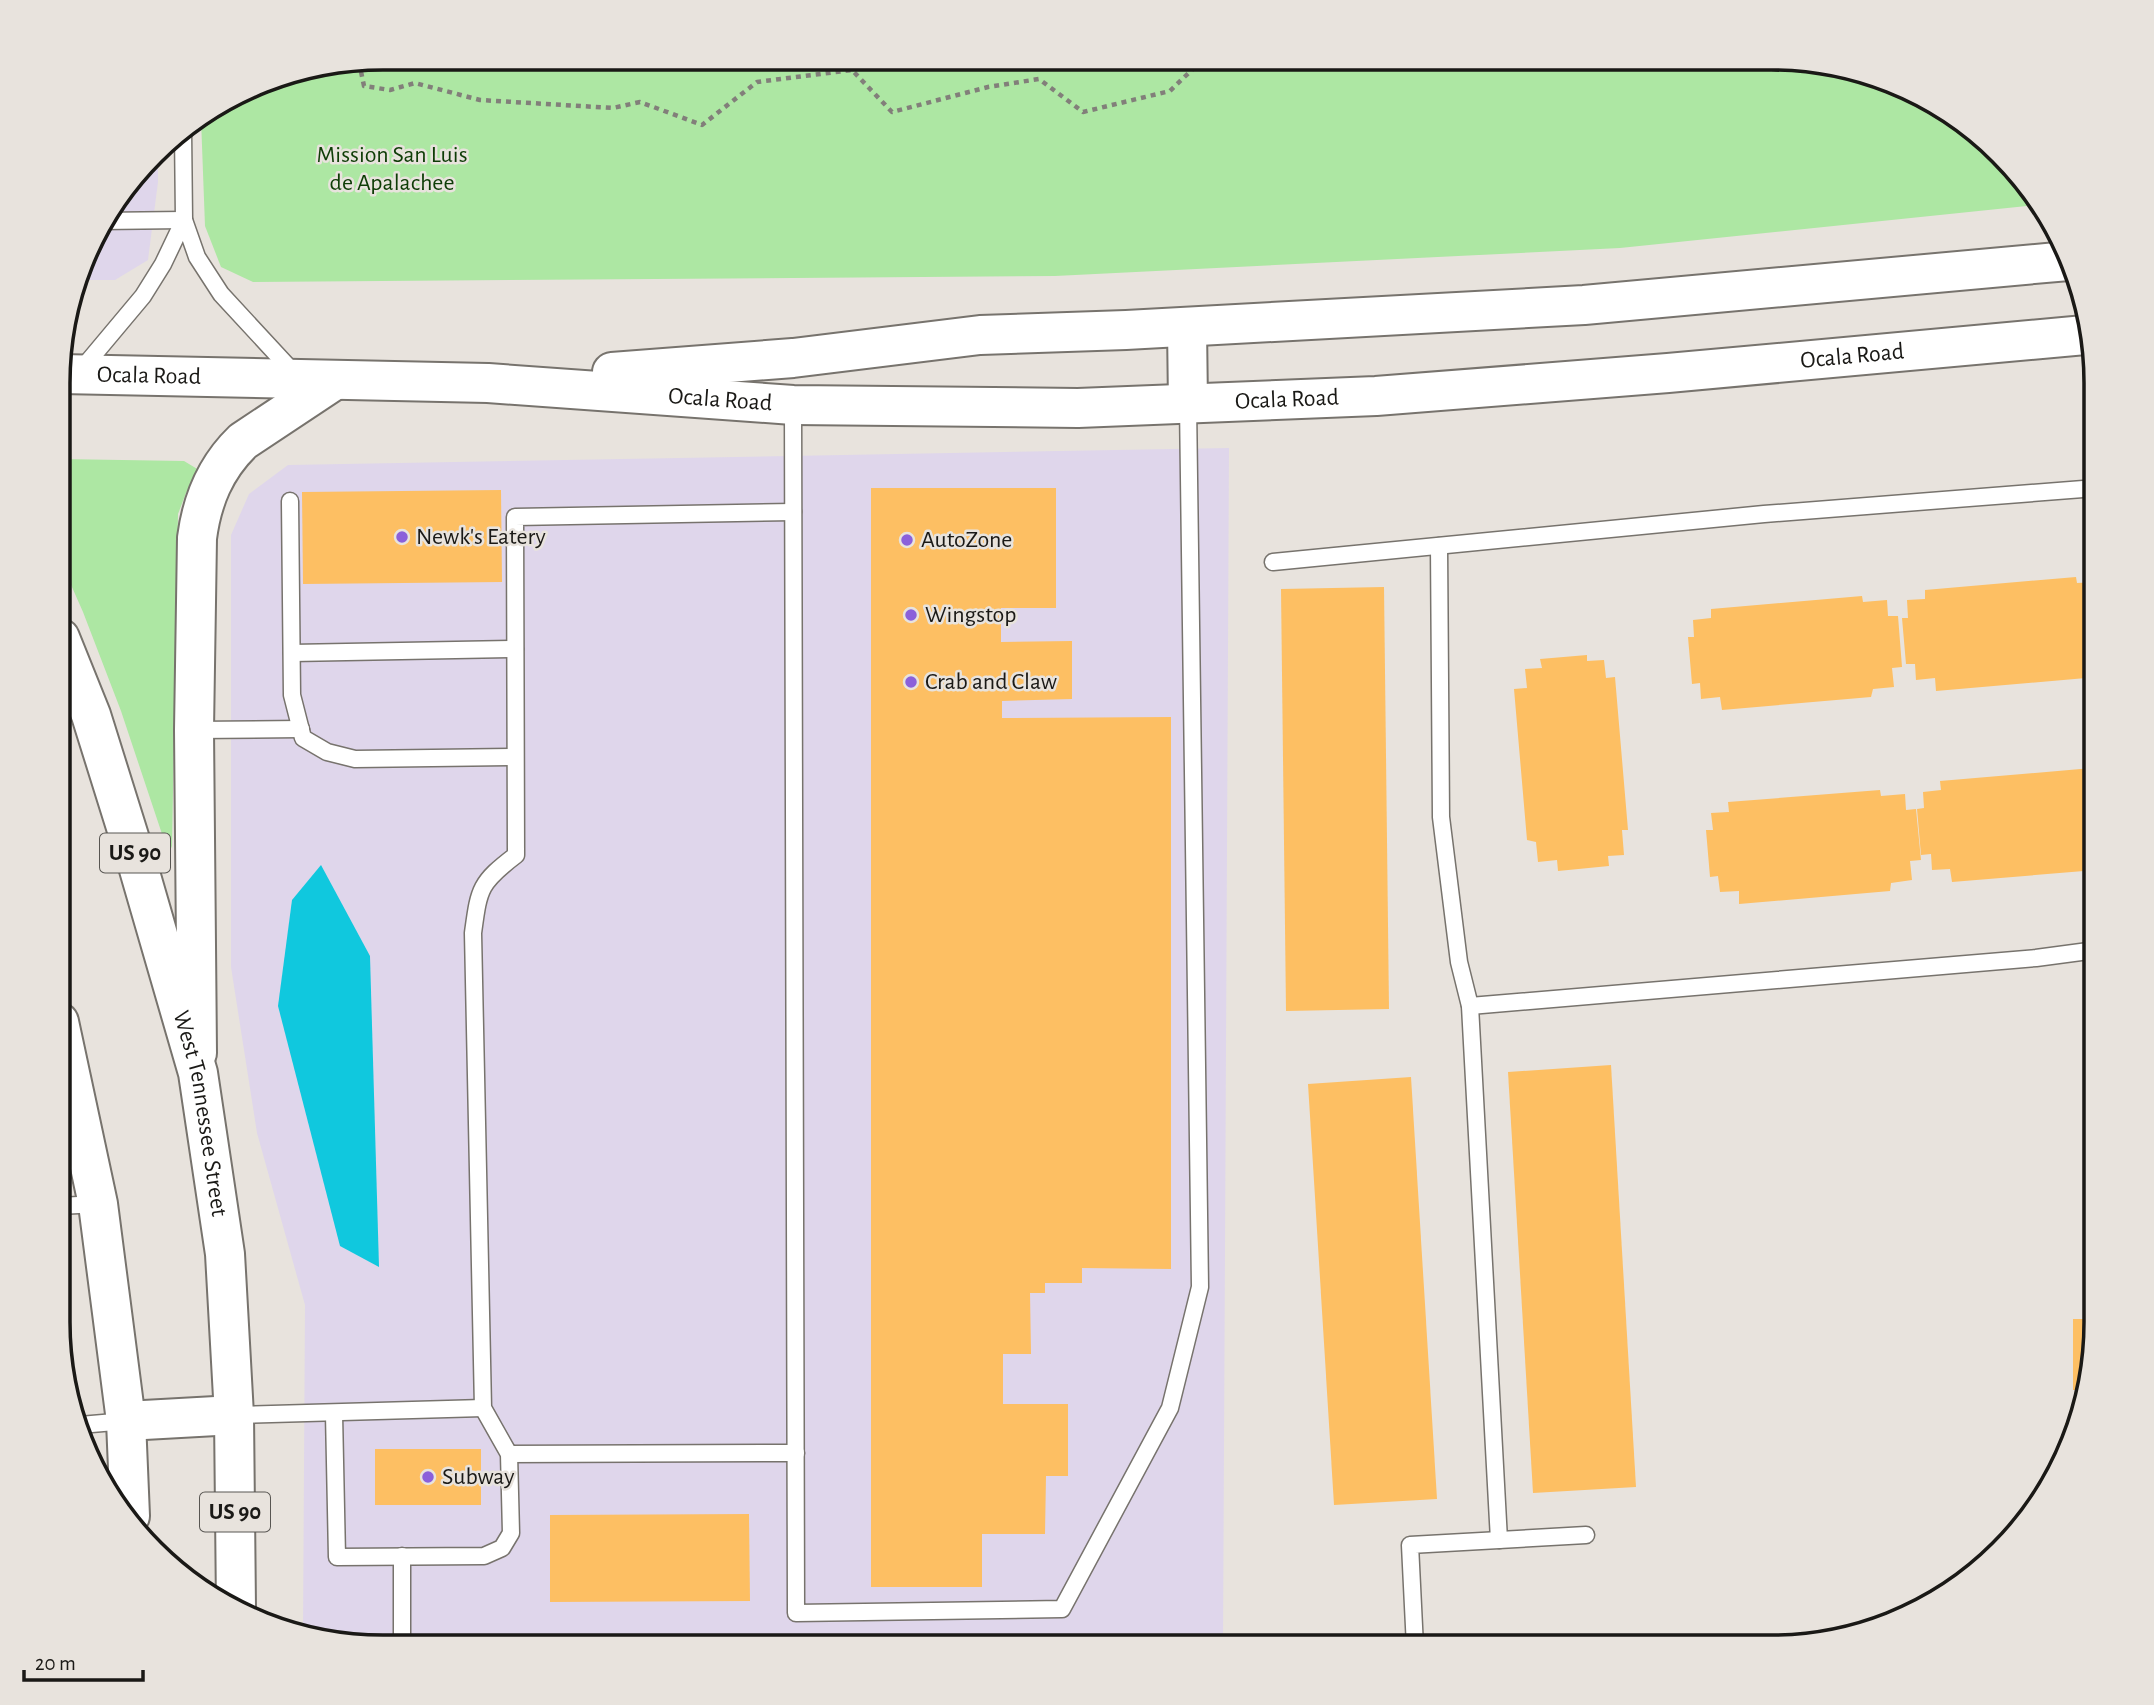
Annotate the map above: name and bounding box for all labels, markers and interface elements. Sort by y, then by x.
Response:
park label: Mission San Luis de Apalachee [316,143,468,195]
street label: Ocala Road [1799,340,1905,373]
street label: Ocala Road [97,363,201,389]
street label: Ocala Road [668,384,773,415]
street label: Ocala Road [1234,386,1339,414]
place label: Newk's Eatery [416,525,546,549]
place label: AutoZone [921,528,1012,552]
marker: Newk's Eatery [394,529,410,545]
marker: AutoZone [899,532,915,548]
place label: Wingstop [925,603,1017,627]
marker: Wingstop [903,607,919,623]
place label: Crab and Claw [925,670,1057,694]
marker: Crab and Claw [903,674,919,690]
road number: US 90 [100,834,170,873]
street label: West Tennessee Street [169,1008,231,1219]
place label: Subway [442,1465,514,1489]
marker: Subway [420,1469,436,1485]
road number: US 90 [200,1492,270,1532]
scale bar [24,1638,144,1682]
text: 20 m [35,1653,76,1674]

